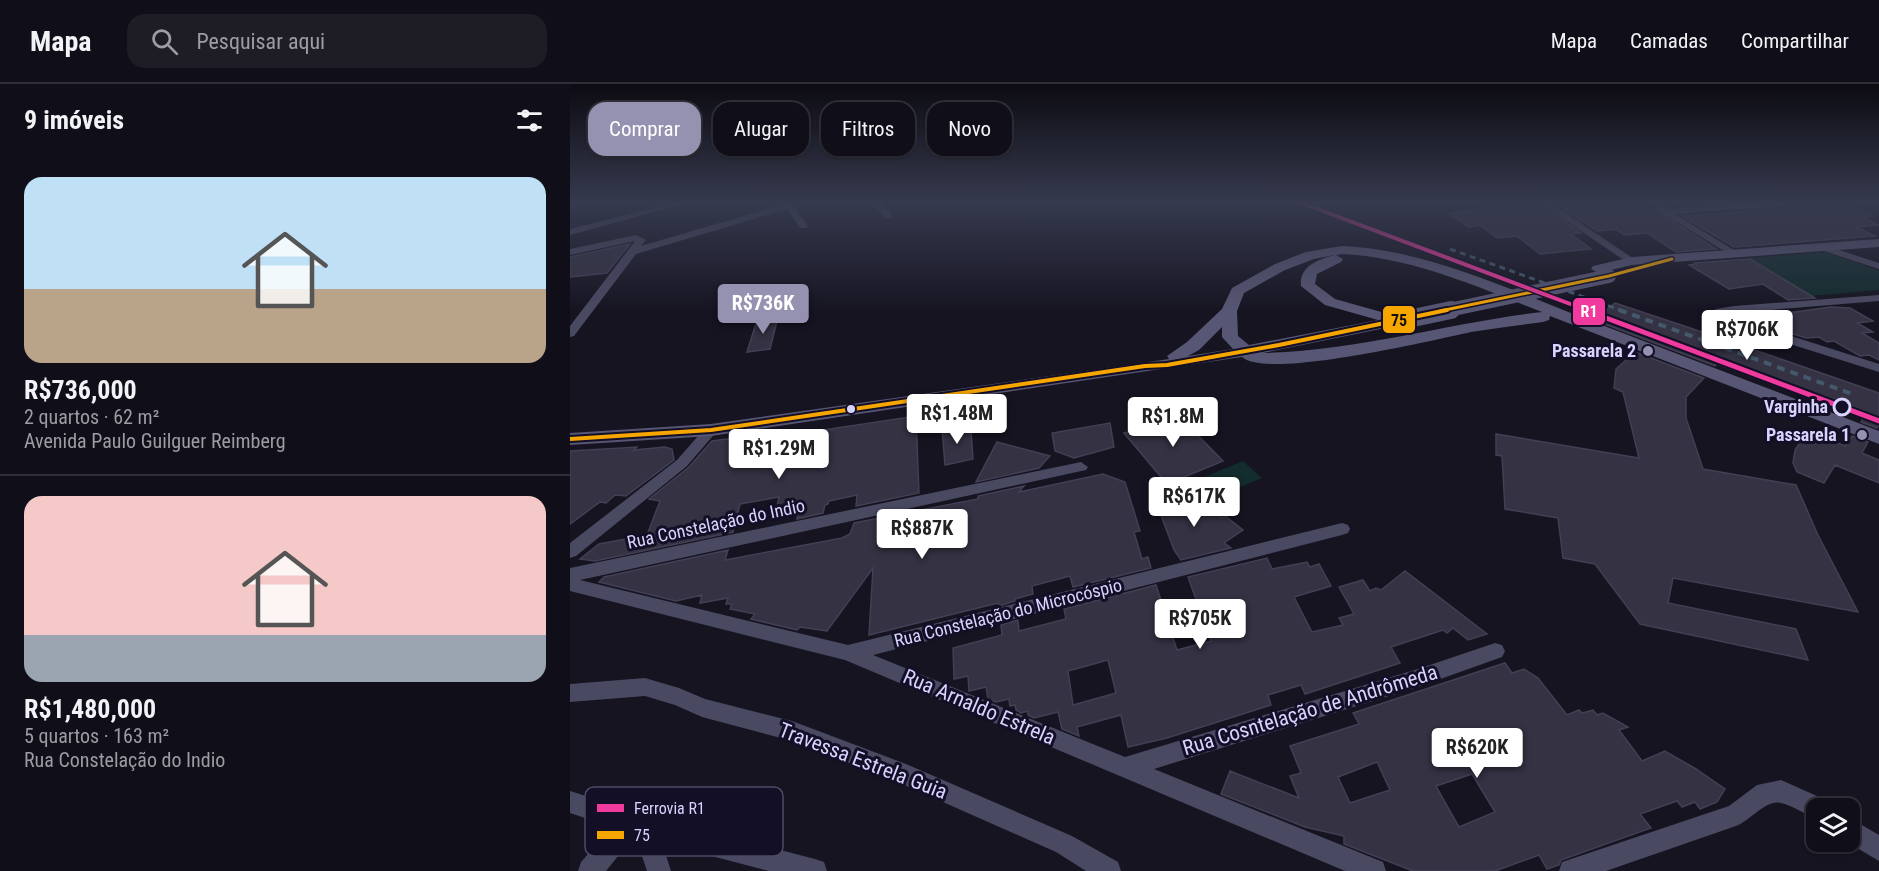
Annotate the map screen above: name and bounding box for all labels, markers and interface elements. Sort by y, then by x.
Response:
search box [127,14,547,68]
text: Mapa [30,25,91,58]
icon: search [148,25,181,58]
text: Pesquisar aqui [196,29,325,54]
text: Mapa [1551,29,1597,53]
text: Camadas [1630,29,1708,53]
text: Compartilhar [1741,29,1849,53]
chip: Comprar [588,102,701,156]
chip: Alugar [713,102,809,156]
chip: Filtros [821,102,915,156]
chip: Novo [927,102,1012,156]
icon: filters [513,104,546,137]
text: 9 imóveis [24,105,124,135]
icon: home [231,216,339,324]
pin: R$736K [714,284,812,335]
text: R$736K [732,291,794,315]
line badge: R1 [1572,297,1606,326]
text: R1 [1581,302,1597,321]
line badge: 75 [1382,305,1416,334]
pin: R$706K [1698,310,1796,361]
text: 75 [1391,311,1407,330]
text: R$706K [1716,317,1778,341]
place label: Passarela 2 [1552,340,1636,361]
marker: Passarela 2 [1641,344,1655,358]
text: R$736,000 [24,375,137,405]
pin: R$1.48M [902,394,1012,445]
place label: Varginha [1764,396,1828,417]
pin: R$1.8M [1124,397,1222,448]
marker: Varginha [1833,398,1851,416]
text: R$1.48M [921,401,993,425]
unlabelled marker [845,403,857,415]
text: R$1.8M [1142,404,1204,428]
text: 2 quartos · 62 m² [24,405,159,429]
place label: Passarela 1 [1766,424,1850,445]
marker: Passarela 1 [1855,428,1869,442]
text: Avenida Paulo Guilguer Reimberg [24,429,286,453]
pin: R$1.29M [724,429,834,480]
text: R$1.29M [743,436,815,460]
pin: R$617K [1145,477,1243,528]
text: R$617K [1163,484,1225,508]
street label: Rua Constelação do Indio [625,494,807,553]
pin: R$887K [873,509,971,560]
text: R$887K [891,516,953,540]
icon: home [231,535,339,643]
street label: Rua Constelação do Microcóspio [892,574,1124,651]
pin: R$705K [1151,599,1249,650]
text: R$705K [1169,606,1231,630]
street label: Rua Cosntelação de Andrômeda [1180,660,1440,760]
street label: Rua Arnaldo Estrela [899,664,1059,750]
text: R$1,480,000 [24,694,156,724]
street label: Travessa Estrela Guia [776,718,950,804]
text: 5 quartos · 163 m² [24,724,169,748]
pin: R$620K [1428,728,1526,779]
text: R$620K [1446,735,1508,759]
text: Rua Constelação do Indio [24,748,225,772]
legend [585,787,783,856]
map controls [1806,798,1860,852]
button: layers [1806,798,1860,852]
text: Ferrovia R1 [634,799,705,818]
text: 75 [634,826,650,845]

